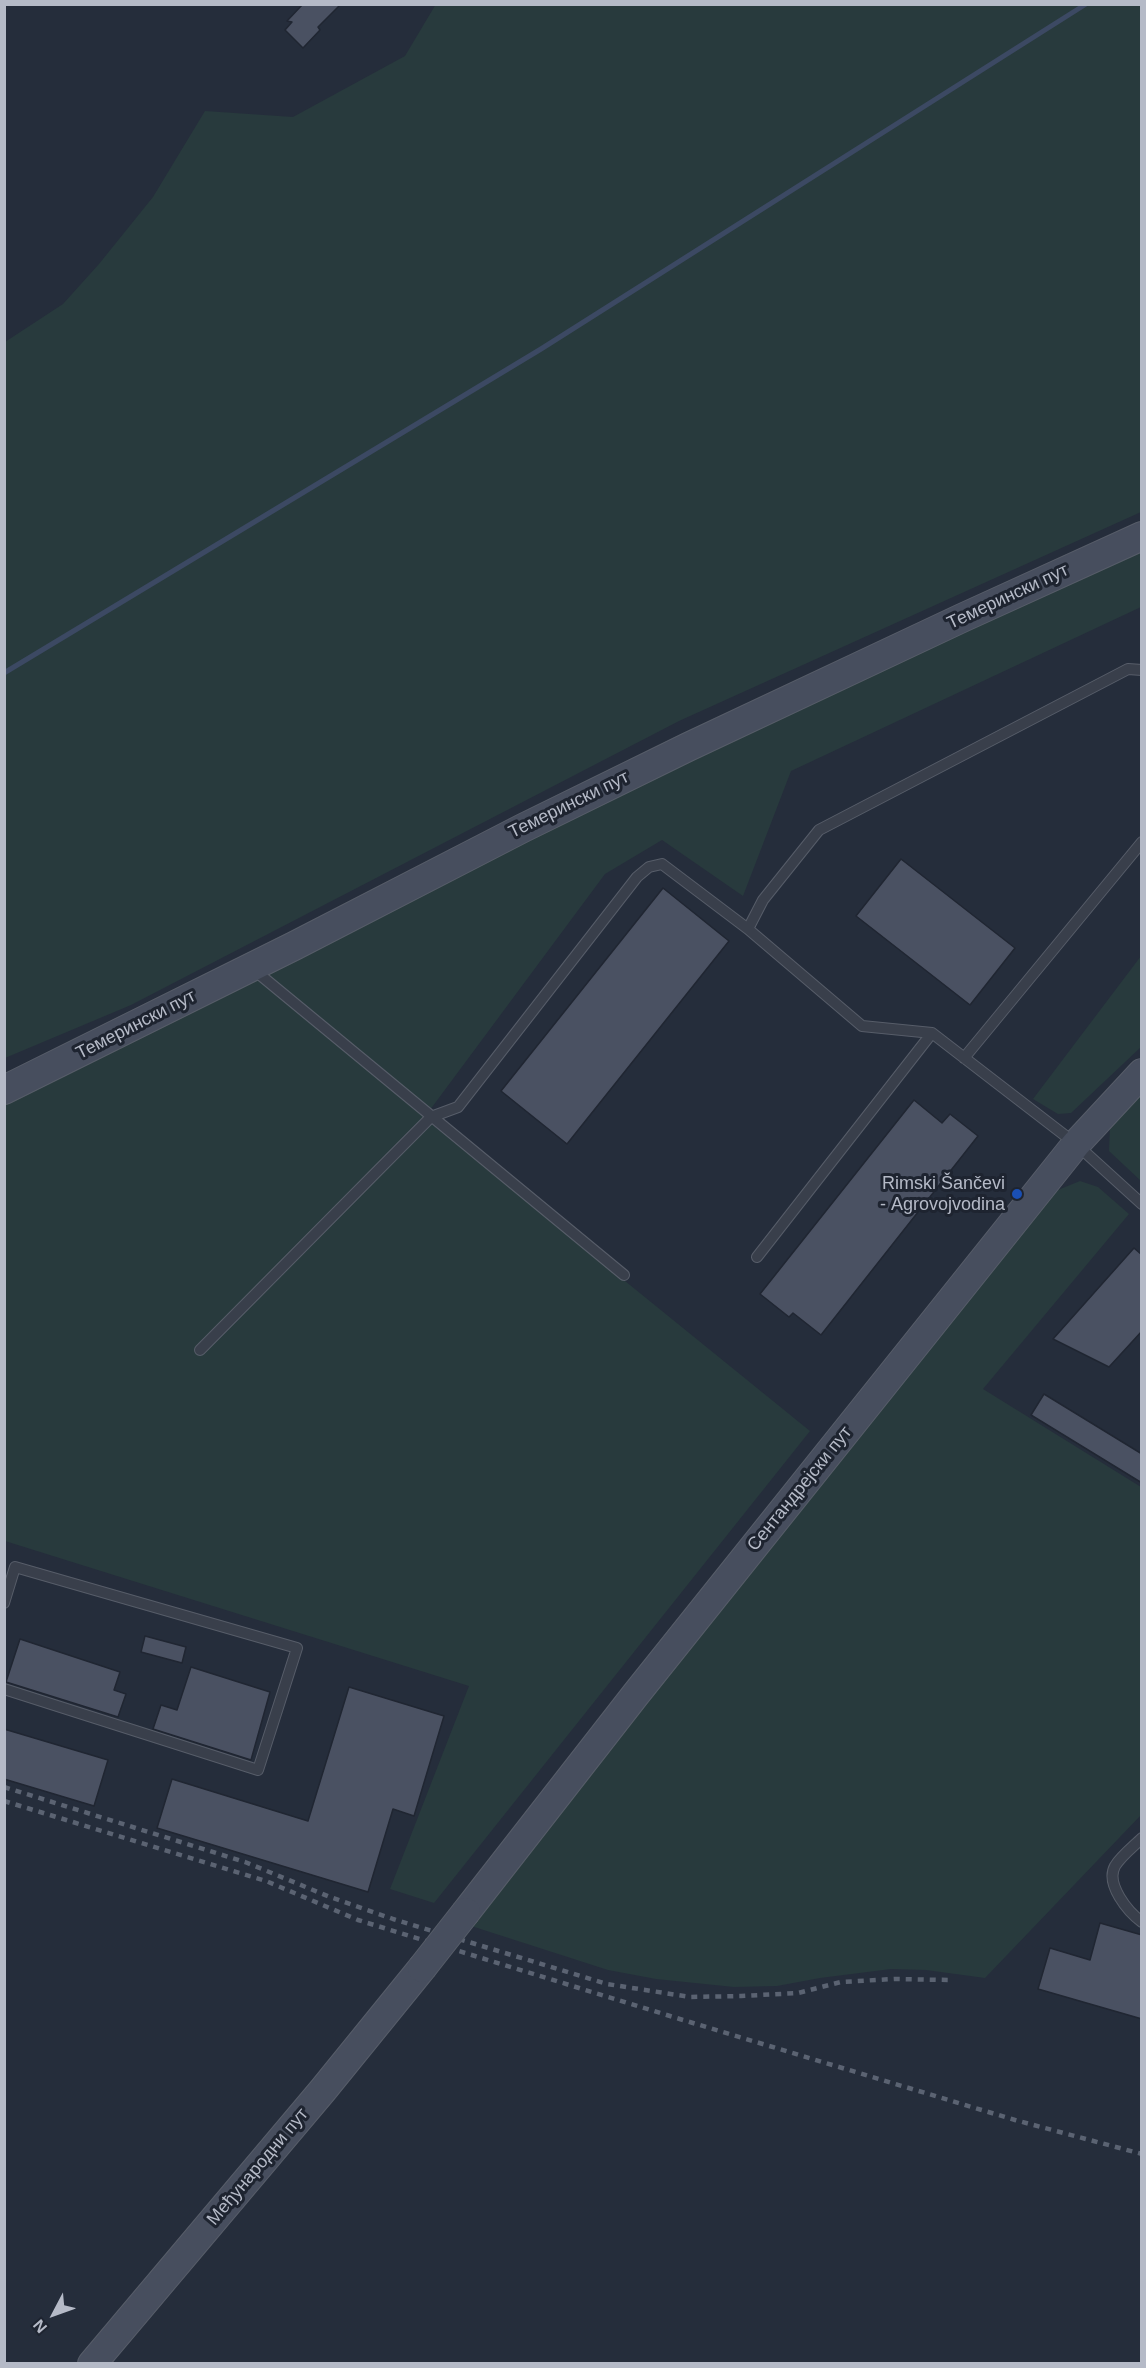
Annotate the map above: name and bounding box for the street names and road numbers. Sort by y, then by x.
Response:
street label: Темерински пут [944,559,1072,635]
street label: Темерински пут [505,767,633,843]
street label: Темерински пут [73,986,199,1064]
street label: Сентандрејски пут [743,1422,857,1556]
street label: Међународни пут [203,2104,313,2230]

